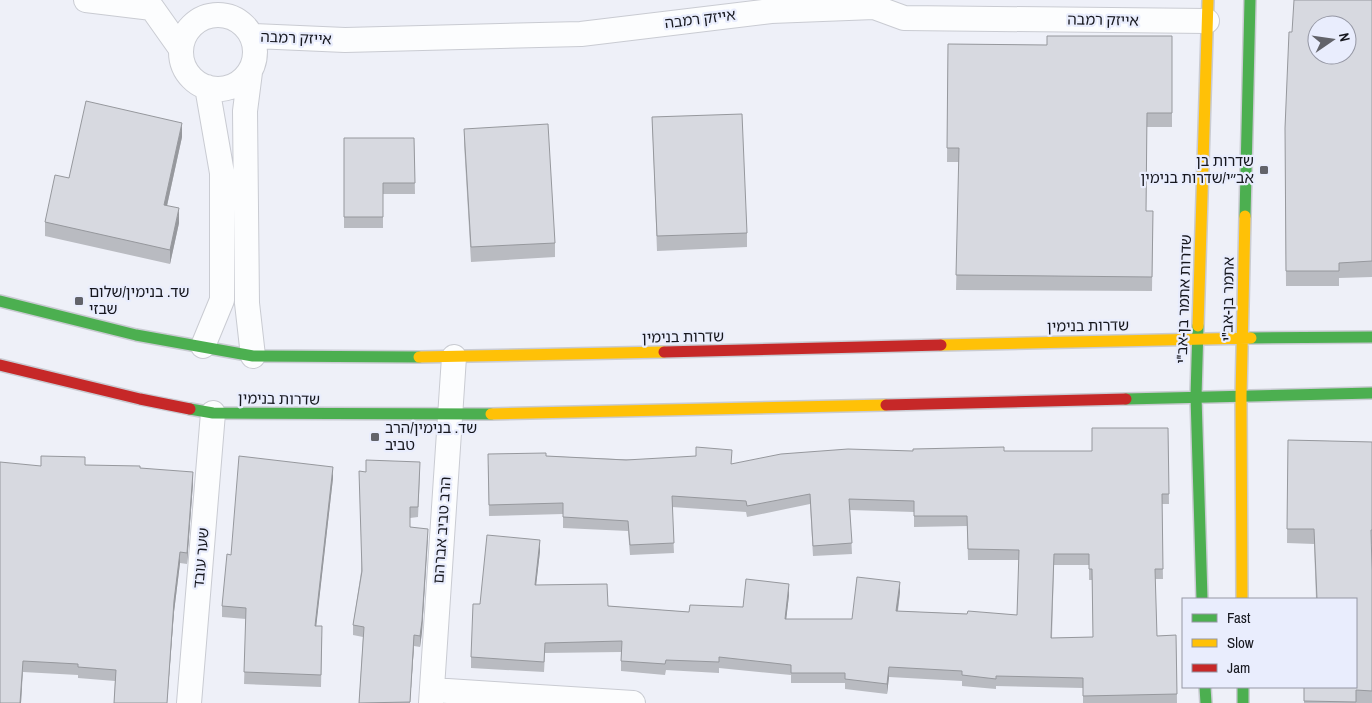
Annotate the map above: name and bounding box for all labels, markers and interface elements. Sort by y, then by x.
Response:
street label: אייזק רמבה [663,4,737,33]
street label: אייזק רמבה [1067,8,1139,31]
north arrow [1307,15,1357,65]
street label: אייזק רמבה [260,26,332,49]
text: N [1335,31,1354,43]
place label: שדרות בן אב״י/שדרות בנימין [1140,150,1254,188]
marker: שדרות בן אב״י/שדרות בנימין [1258,164,1270,176]
street label: שדרות אתמר בן-אב"י [1171,234,1196,364]
street label: אתמר בן-אב"י [1216,256,1239,342]
place label: שד. בנימין/שלום שבזי [89,281,189,319]
marker: שד. בנימין/שלום שבזי [73,295,85,307]
street label: שדרות בנימין [1047,314,1129,337]
street label: שדרות בנימין [642,325,724,348]
street label: שדרות בנימין [238,387,320,410]
place label: שד. בנימין/הרב טביב [385,417,477,455]
marker: שד. בנימין/הרב טביב [369,431,381,443]
street label: הרב טביב אברהם [427,476,456,584]
street label: שער עובד [187,527,214,589]
legend [1182,598,1357,688]
text: Fast [1227,607,1251,628]
text: Slow [1227,632,1254,653]
text: Jam [1227,657,1250,678]

